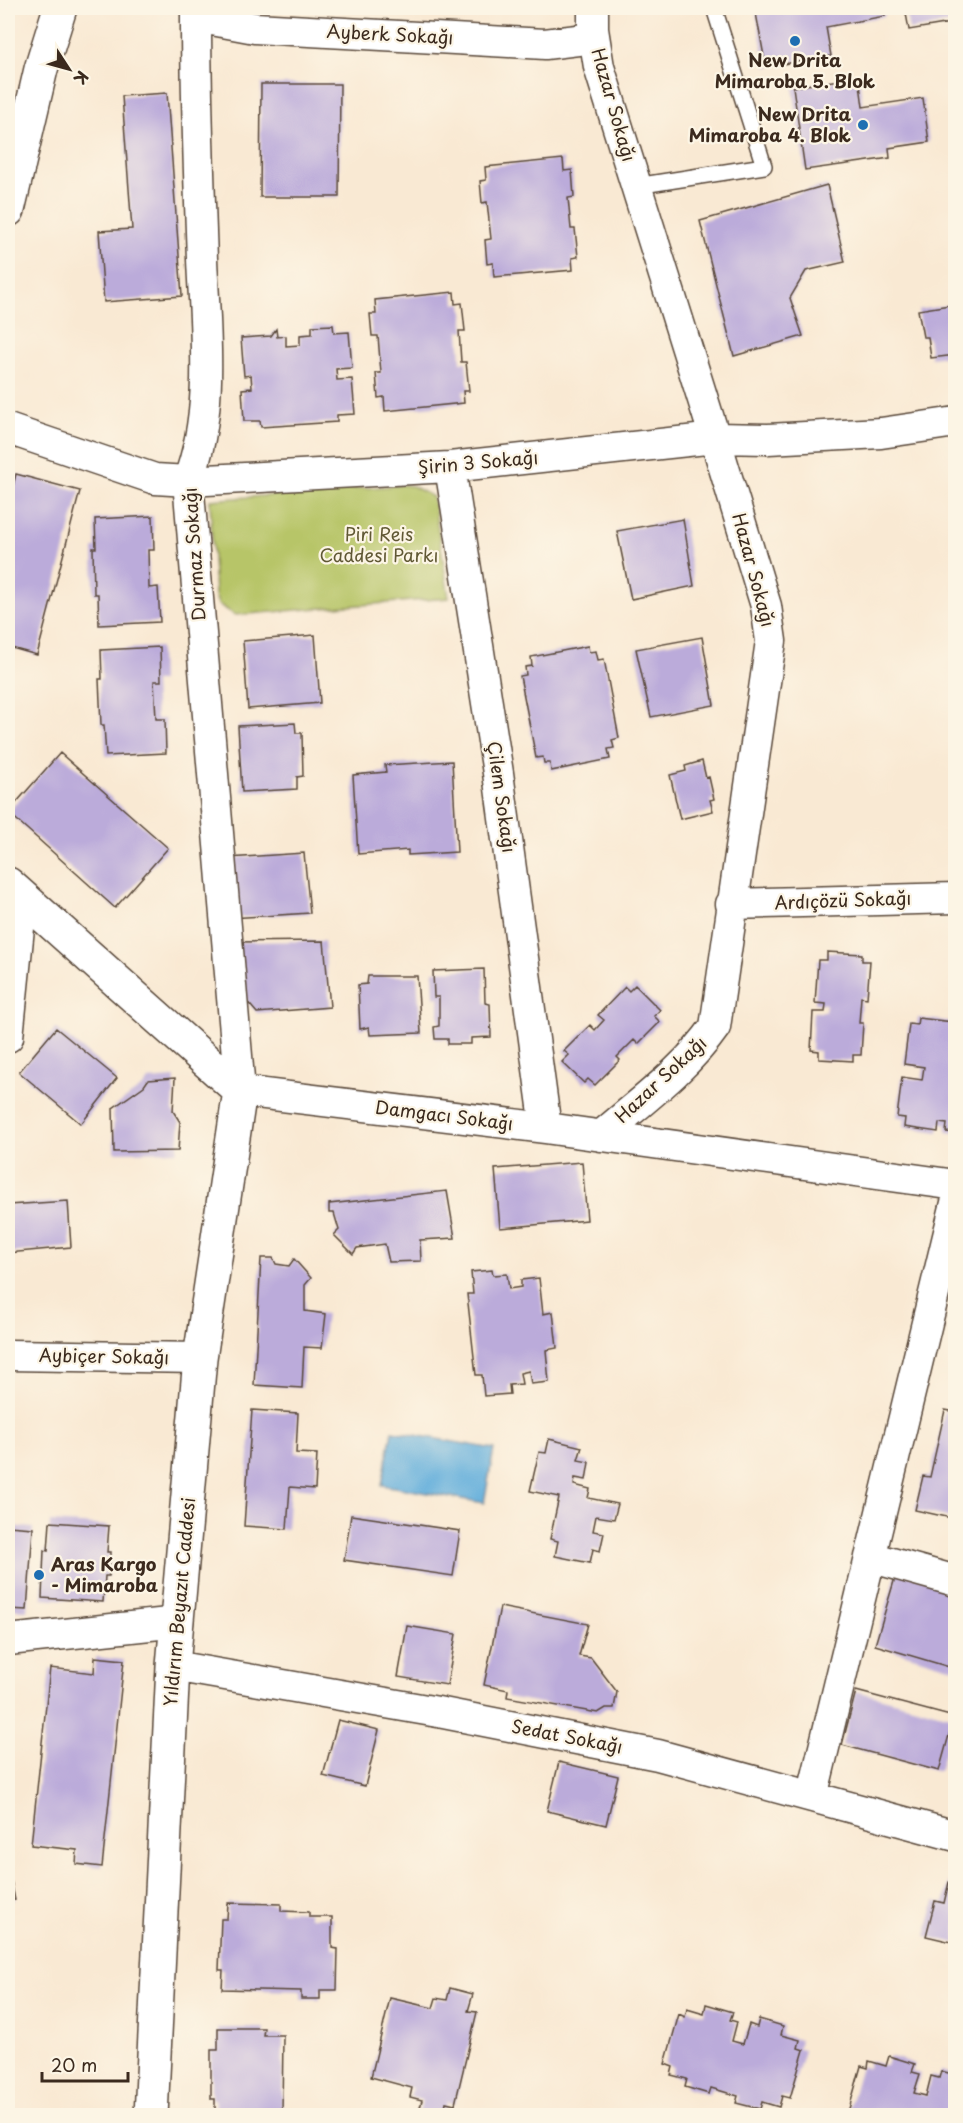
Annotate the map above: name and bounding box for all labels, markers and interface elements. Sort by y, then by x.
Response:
street label: Ayberk Sokağı [326,17,454,50]
marker: New Drita Mimaroba 5. Blok [788,34,802,48]
north arrow [39,39,99,99]
street label: Hazar Sokağı [585,45,644,164]
place label: New Drita Mimaroba 5. Blok [715,46,876,94]
text: K [69,67,95,90]
place label: New Drita Mimaroba 4. Blok [689,100,852,148]
marker: New Drita Mimaroba 4. Blok [856,118,870,132]
street label: Şirin 3 Sokağı [417,443,539,480]
street label: Durmaz Sokağı [175,487,212,622]
street label: Hazar Sokağı [726,510,783,630]
park label: Piri Reis Caddesi Parkı [320,520,438,568]
street label: Çilem Sokağı [481,739,524,854]
street label: Ardıçözü Sokağı [774,884,912,915]
street label: Hazar Sokağı [608,1029,712,1129]
street label: Damgacı Sokağı [374,1093,515,1136]
street label: Aybiçer Sokağı [39,1341,169,1370]
street label: Yıldırım Beyazıt Caddesi [156,1496,201,1708]
place label: Aras Kargo - Mimaroba [51,1550,158,1598]
marker: Aras Kargo - Mimaroba [32,1568,46,1582]
street label: Sedat Sokağı [509,1712,625,1760]
scale bar [42,2045,128,2083]
text: 20 m [51,2051,97,2078]

